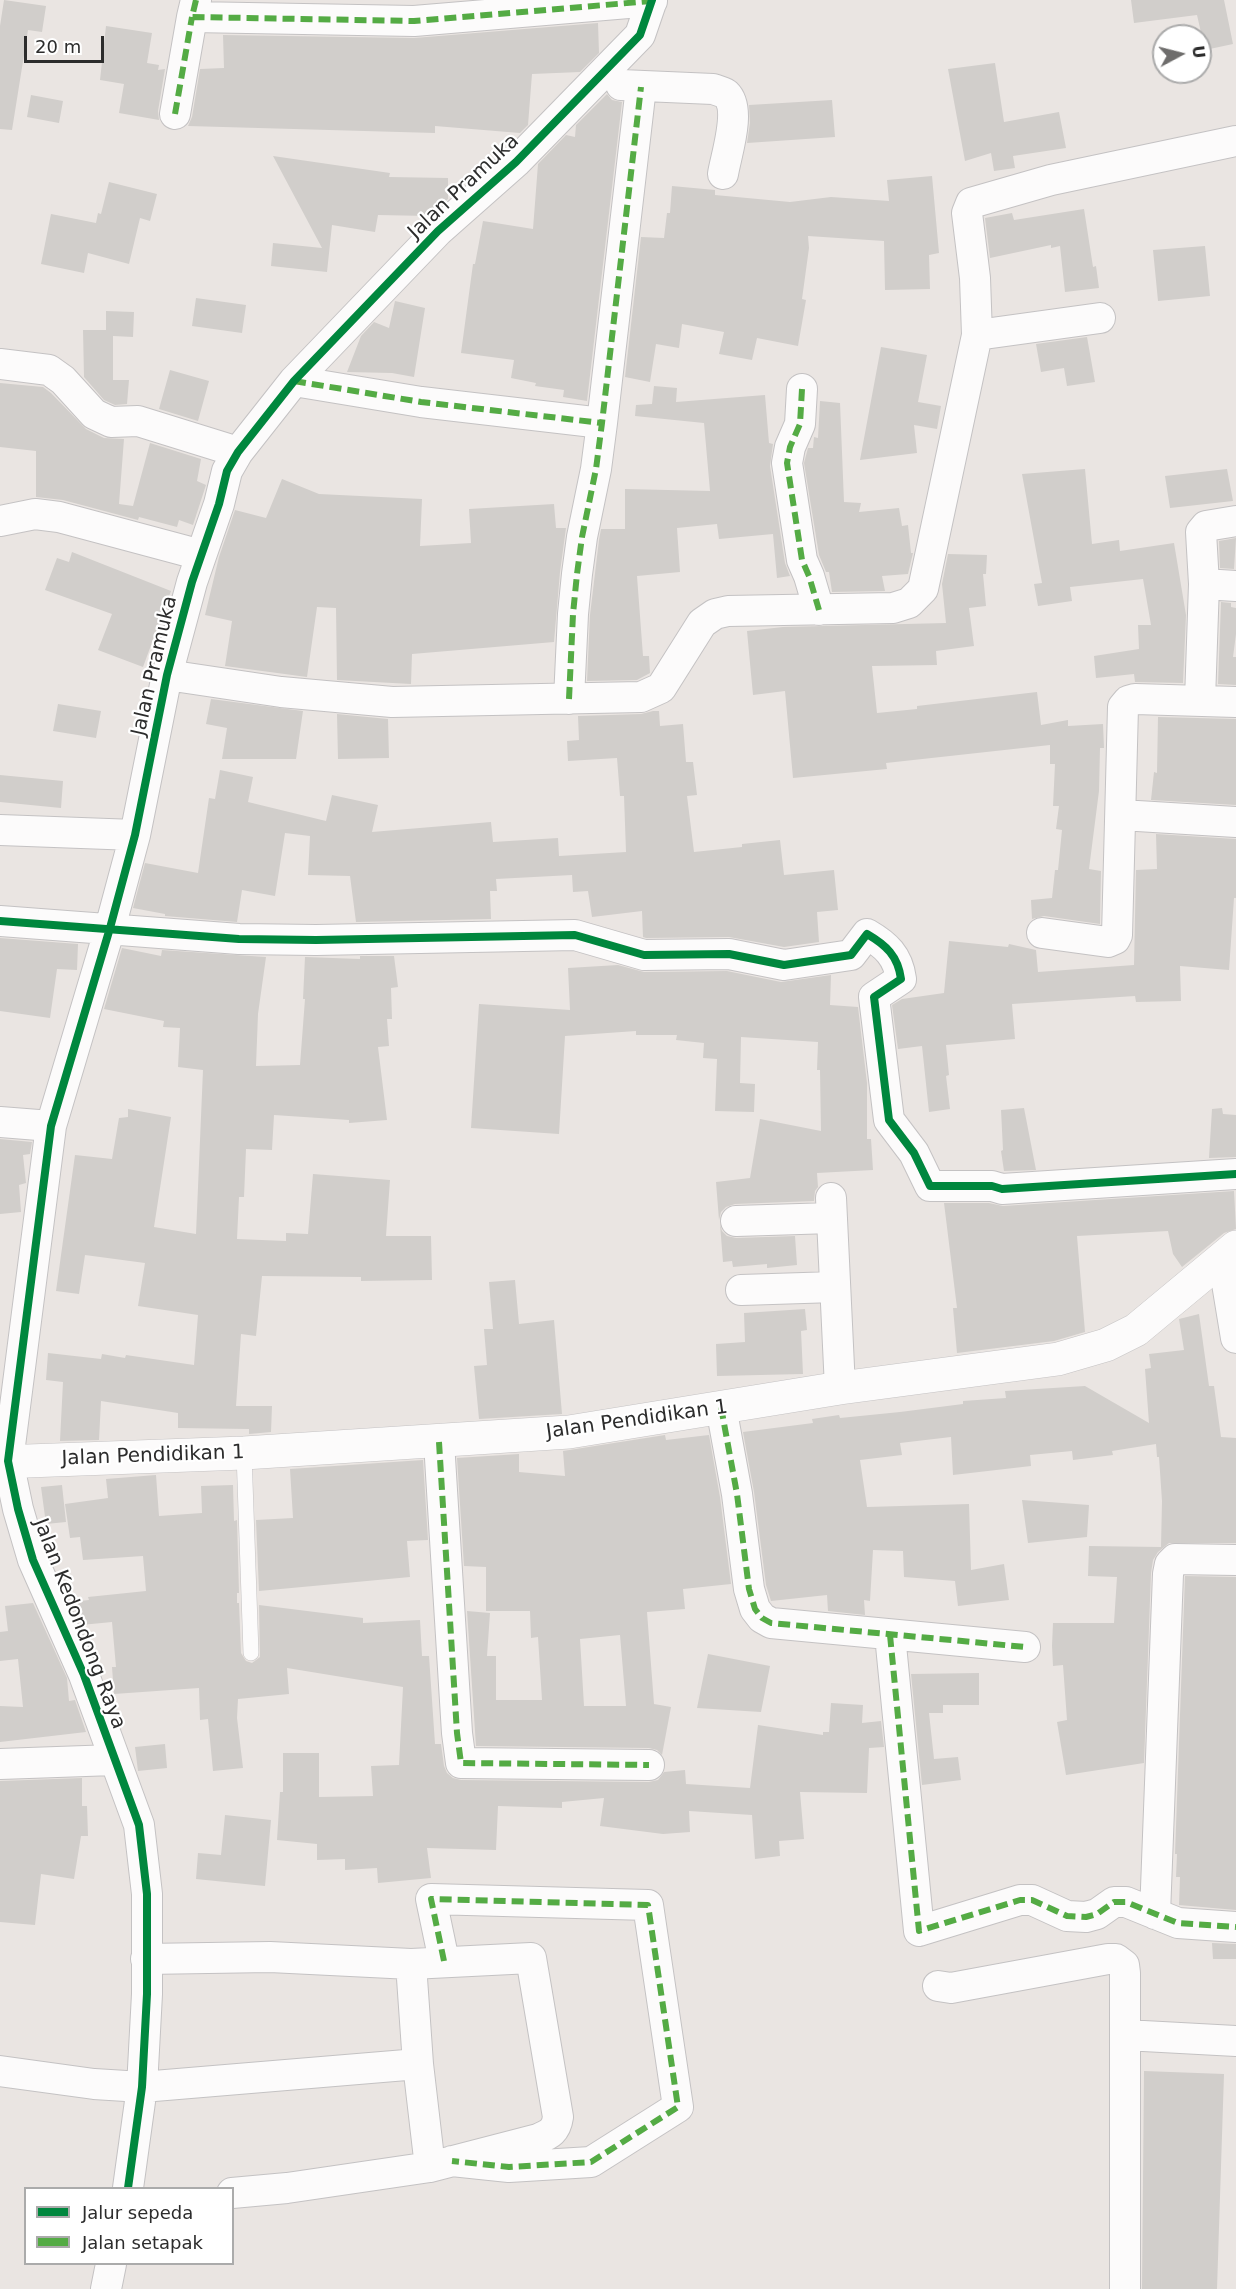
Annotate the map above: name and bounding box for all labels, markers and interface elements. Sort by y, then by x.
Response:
scale bar [27,24,106,62]
north arrow [1152,24,1212,84]
text: 20 m [35,36,81,57]
text: U [1188,44,1209,60]
street label: Jalan Pramuka [404,130,524,244]
street label: Jalan Pramuka [127,594,183,738]
street label: Jalan Pendidikan 1 [545,1395,729,1445]
street label: Jalan Pendidikan 1 [61,1441,245,1471]
street label: Jalan Kedondong Raya [28,1515,130,1733]
legend [24,2187,234,2265]
text: Jalur sepeda [82,2202,193,2223]
text: Jalan setapak [82,2232,203,2253]

